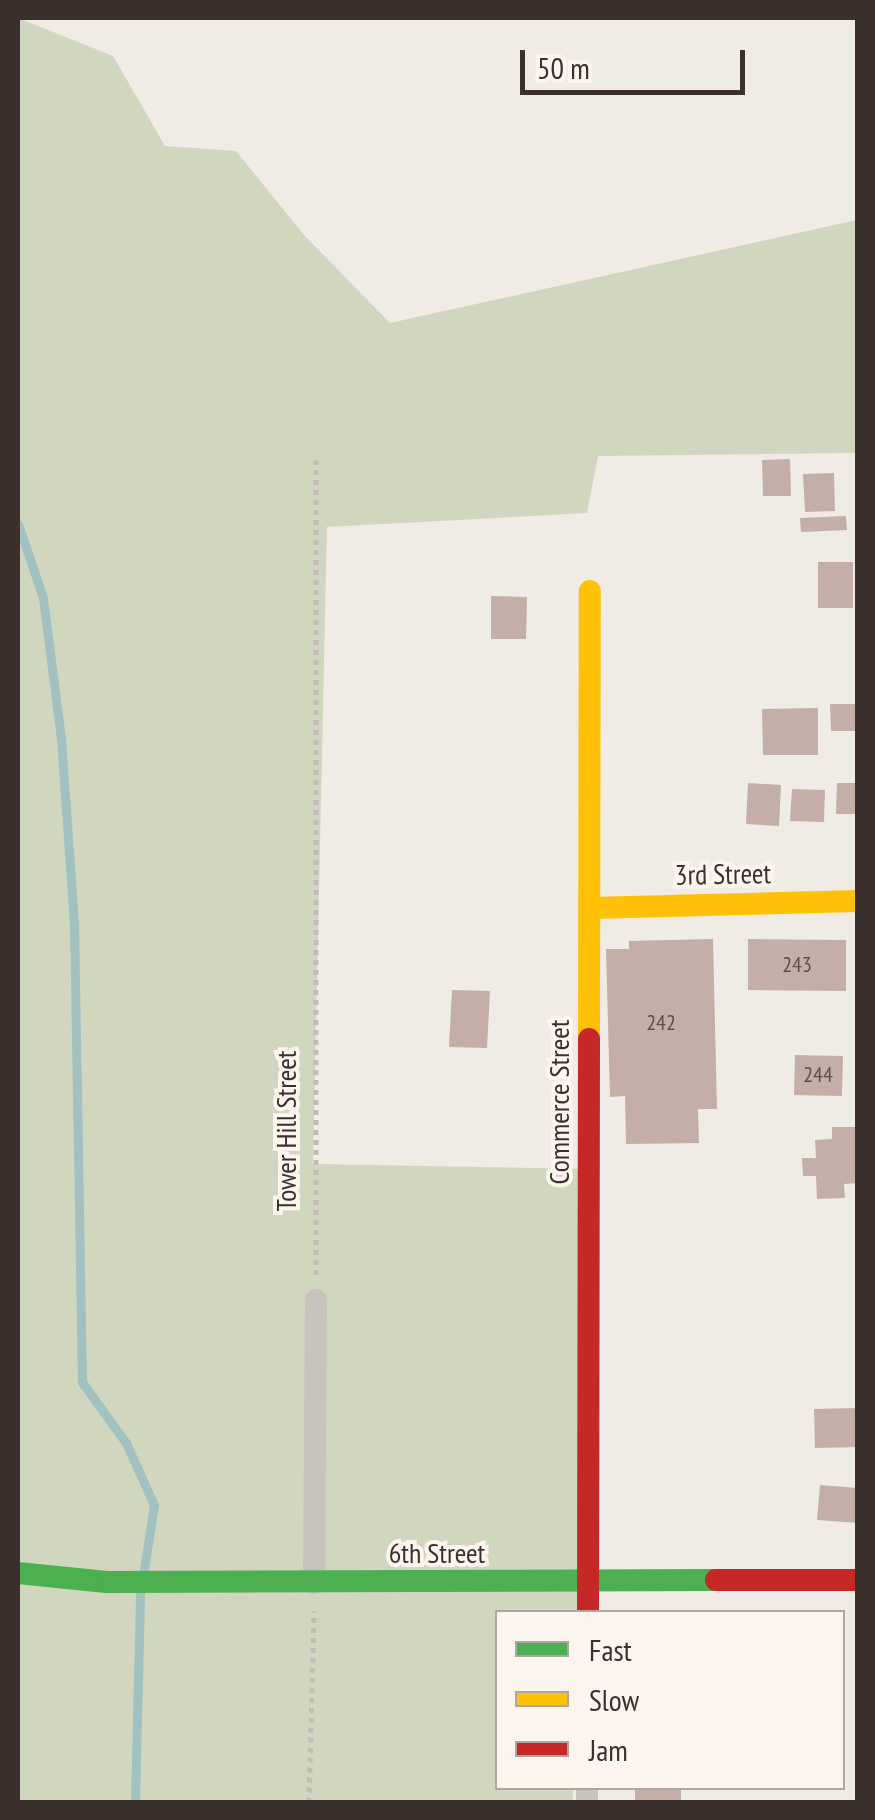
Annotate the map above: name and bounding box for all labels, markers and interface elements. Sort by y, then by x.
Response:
scale bar [525,30,750,92]
text: 50 m [537,48,590,87]
street label: 3rd Street [675,856,771,892]
house number: 243 [782,952,812,978]
house number: 242 [646,1010,676,1036]
street label: Commerce Street [542,1020,576,1184]
street label: Tower Hill Street [269,1051,303,1211]
house number: 244 [803,1062,833,1088]
street label: 6th Street [389,1536,485,1570]
legend [495,1610,845,1790]
text: Fast [589,1630,632,1669]
text: Slow [589,1680,639,1719]
text: Jam [589,1730,628,1769]

